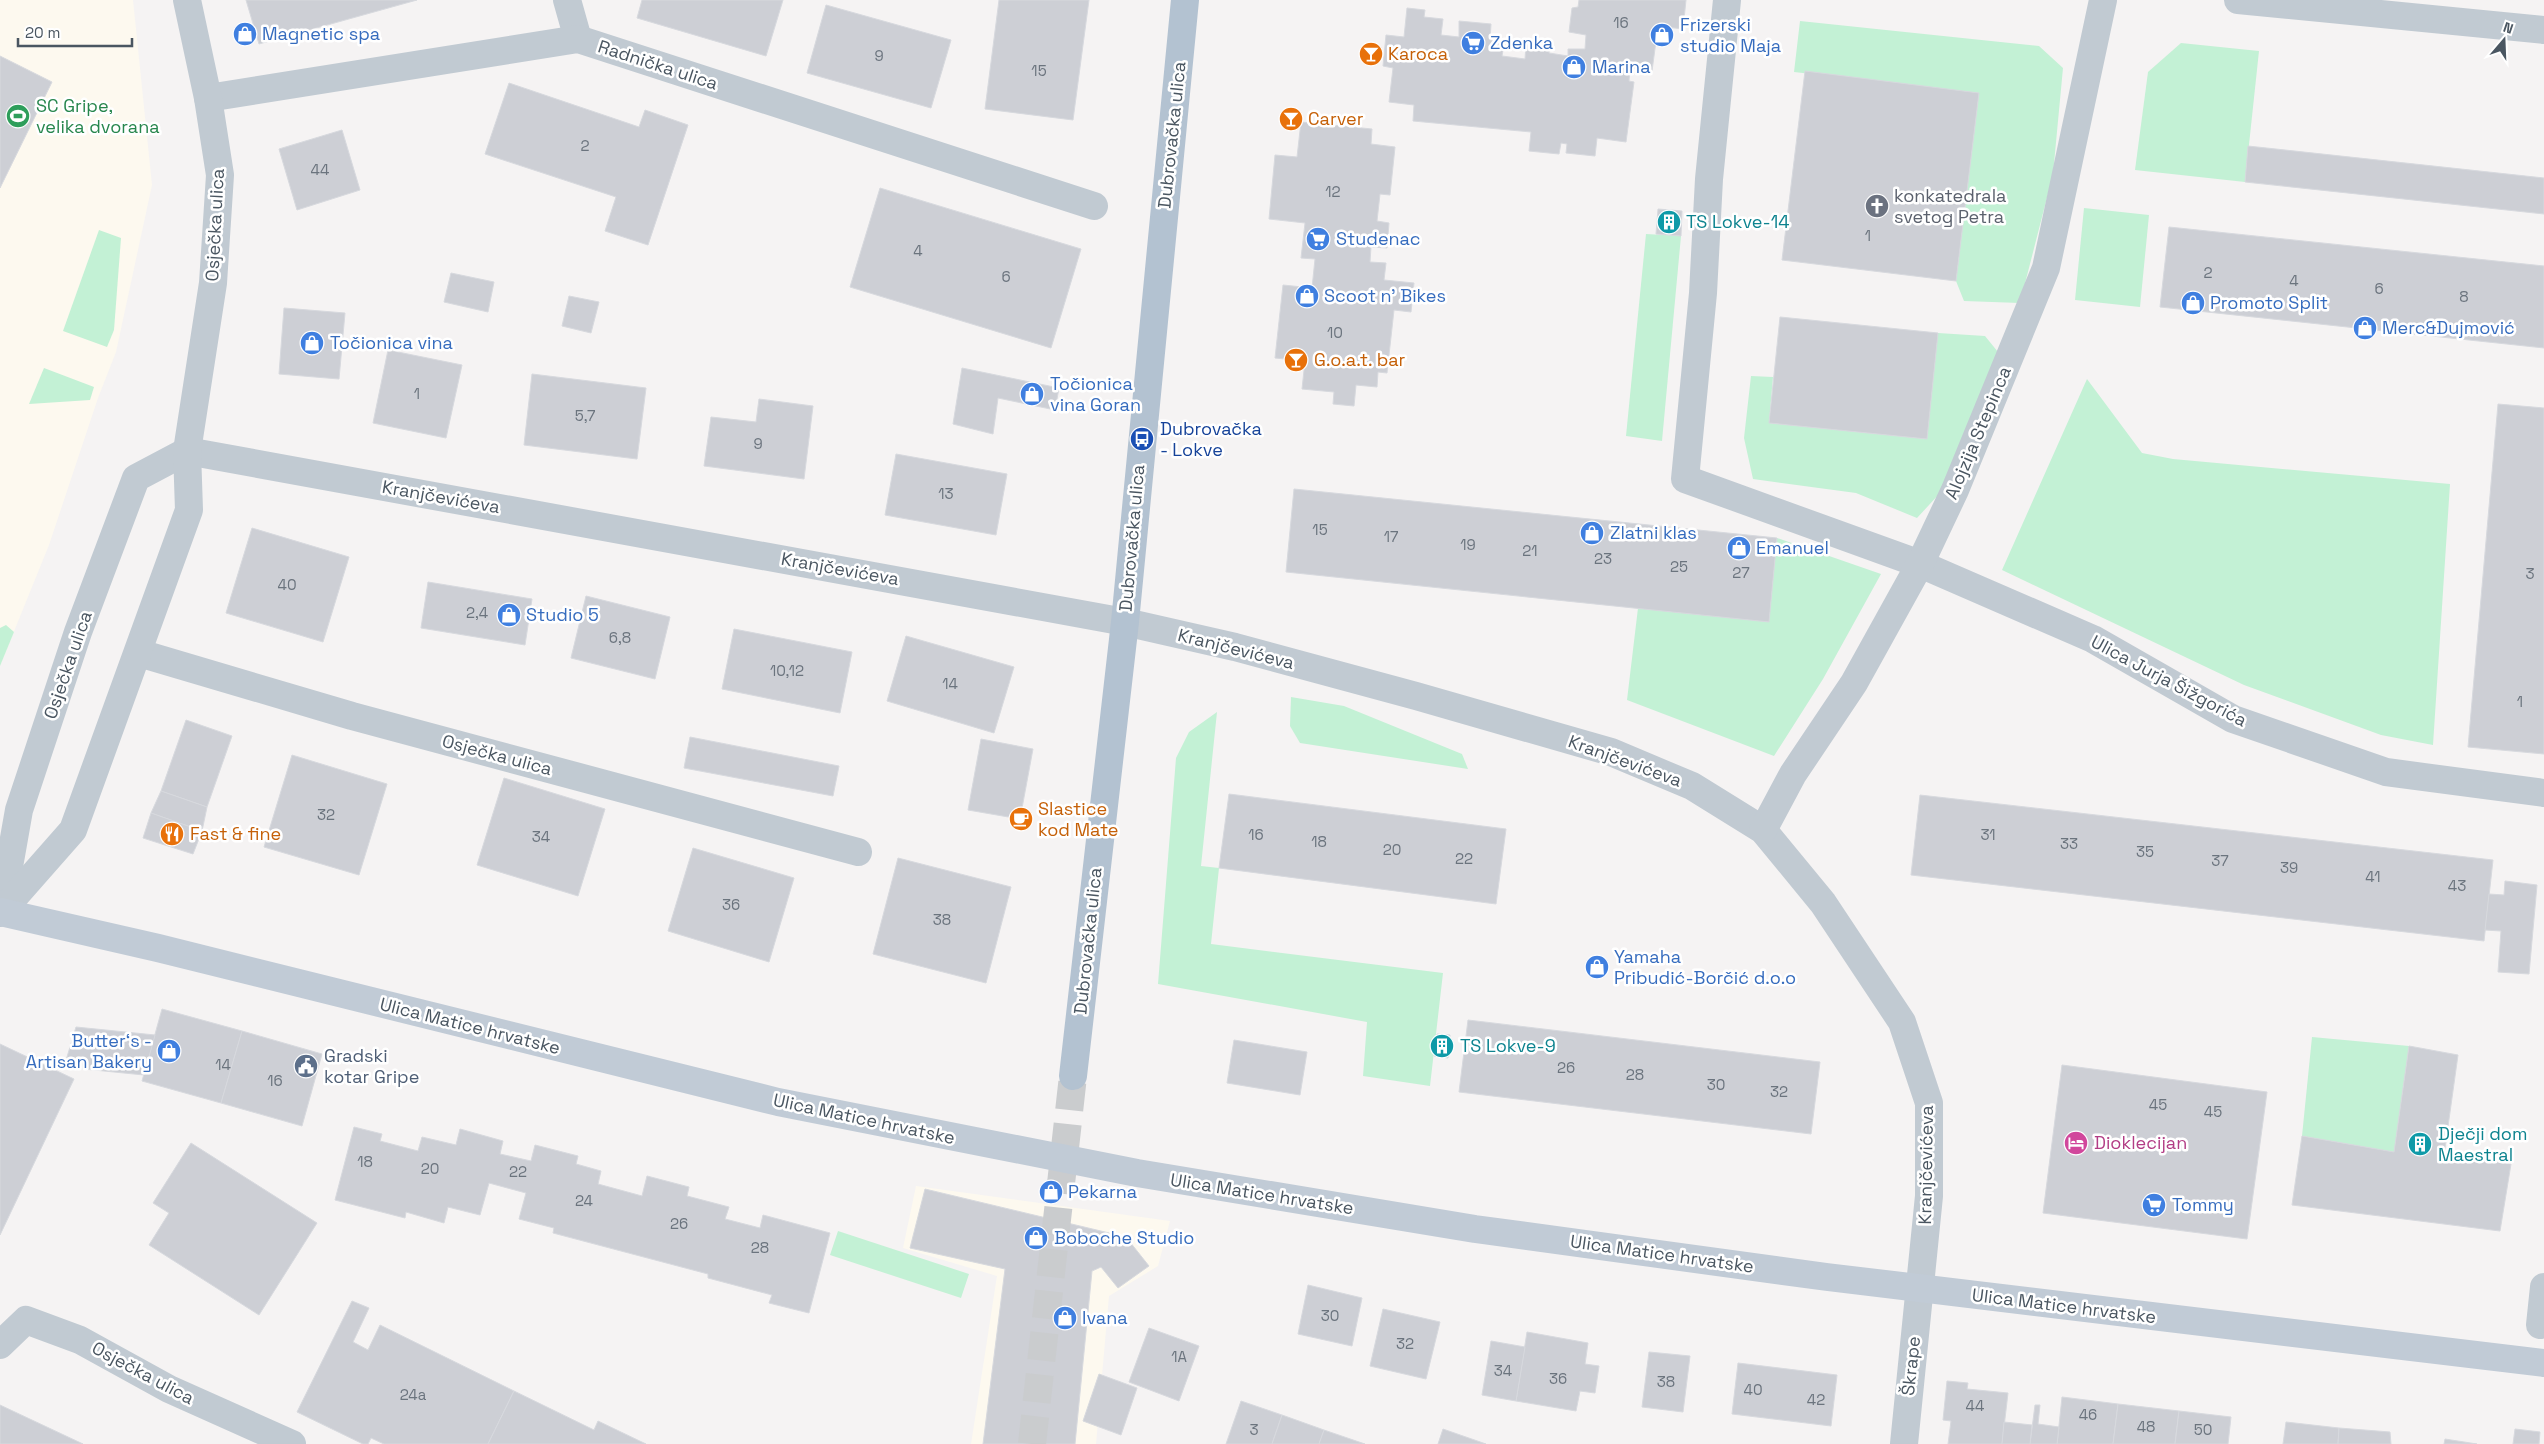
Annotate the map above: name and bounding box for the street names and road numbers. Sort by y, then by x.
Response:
street label: Radnička ulica [595,34,721,95]
street label: Dubrovačka ulica [1152,60,1191,209]
street label: Osječka ulica [200,168,229,282]
street label: Alojzija Stepinca [1939,363,2016,503]
street label: Dubrovačka ulica [1114,464,1149,612]
street label: Kranjčevićeva [380,475,502,518]
street label: Kranjčevićeva [779,547,901,590]
street label: Osječka ulica [38,608,97,722]
street label: Kranjčevićeva [1175,623,1297,674]
street label: Ulica Jurja Šižgorića [2087,630,2251,731]
street label: Osječka ulica [440,729,555,780]
street label: Kranjčevićeva [1565,729,1685,792]
street label: Dubrovačka ulica [1068,866,1107,1015]
street label: Ulica Matice hrvatske [377,992,563,1059]
street label: Ulica Matice hrvatske [771,1088,957,1149]
street label: Kranjčevićeva [1913,1105,1938,1225]
street label: Ulica Matice hrvatske [1169,1168,1355,1219]
street label: Ulica Matice hrvatske [1569,1229,1755,1278]
street label: Ulica Matice hrvatske [1971,1283,2157,1328]
street label: Škrape [1896,1335,1925,1397]
street label: Osječka ulica [88,1336,198,1409]

